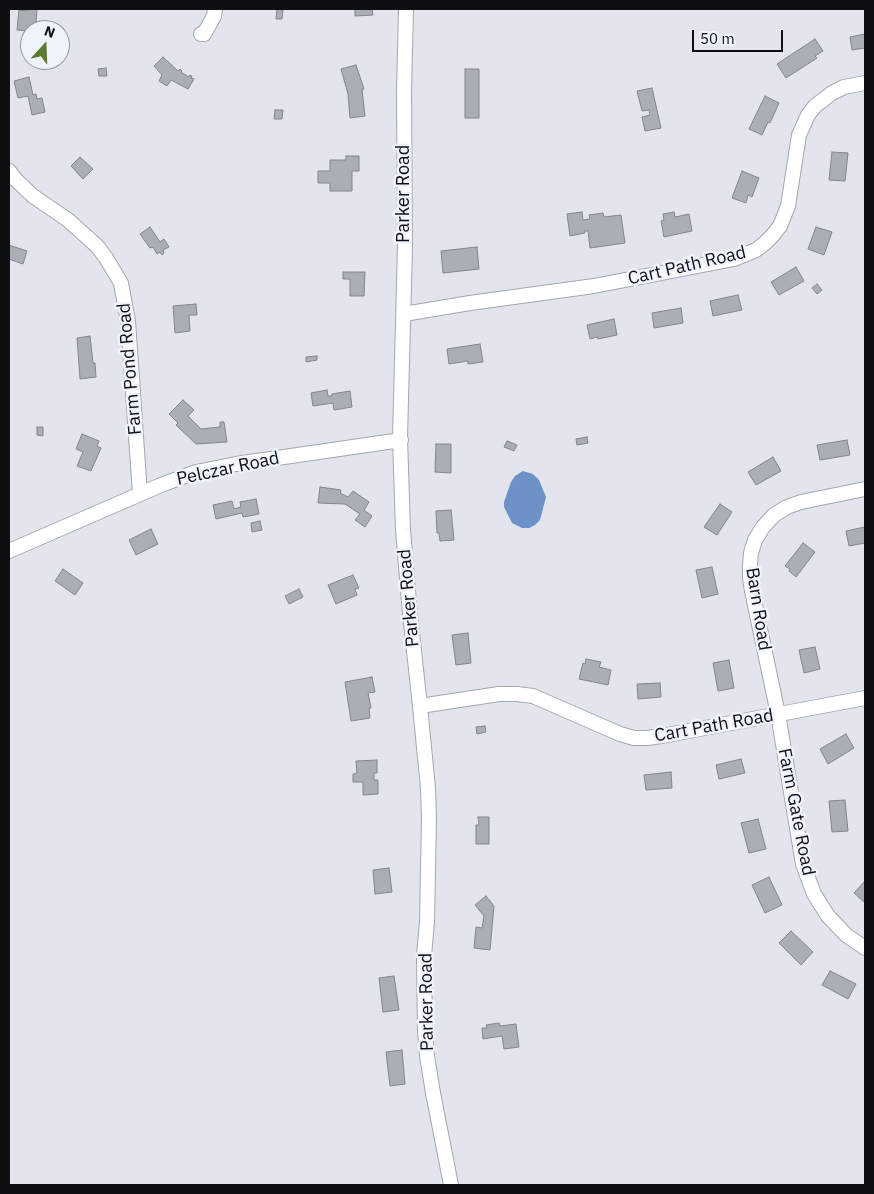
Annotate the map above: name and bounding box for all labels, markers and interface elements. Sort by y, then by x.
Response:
north arrow [20,20,70,70]
scale bar [694,20,785,52]
text: N [42,22,58,42]
text: 50 m [700,29,735,48]
street label: Parker Road [393,145,415,243]
street label: Cart Path Road [626,242,748,290]
street label: Farm Pond Road [113,302,147,436]
street label: Pelczar Road [175,448,281,490]
street label: Parker Road [394,548,424,648]
street label: Barn Road [741,566,775,652]
street label: Cart Path Road [653,705,775,747]
street label: Farm Gate Road [773,746,819,878]
street label: Parker Road [415,953,439,1051]

